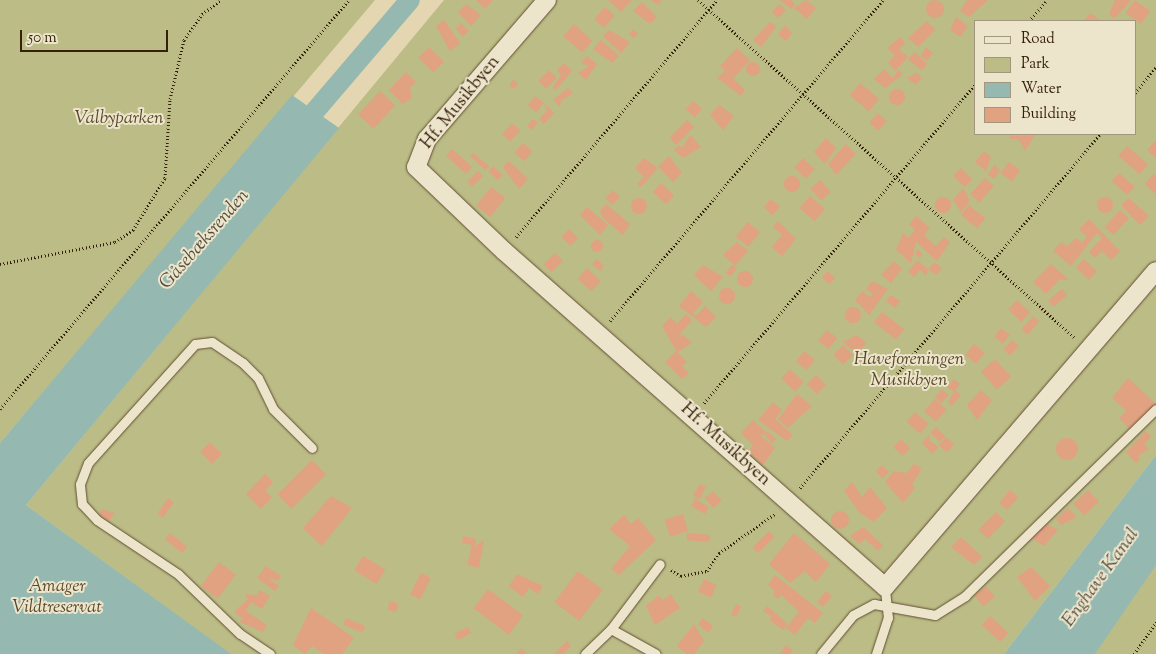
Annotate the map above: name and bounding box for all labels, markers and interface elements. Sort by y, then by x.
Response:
scale bar [22,20,170,52]
legend [974,20,1136,135]
text: 50 m [28,28,57,49]
text: Road [1021,29,1055,50]
street label: Hf. Musikbyen [417,52,505,154]
text: Park [1021,54,1050,75]
text: Water [1021,79,1061,100]
text: Building [1021,104,1076,125]
park label: Valbyparken [75,108,163,130]
water label: Gåsebæksrenden [155,185,255,295]
park label: Haveforeningen Musikbyen [854,350,964,392]
street label: Hf. Musikbyen [675,399,775,491]
water label: Enghave Kanal [1058,524,1144,632]
park label: Amager Vildtreservat [12,577,102,620]

